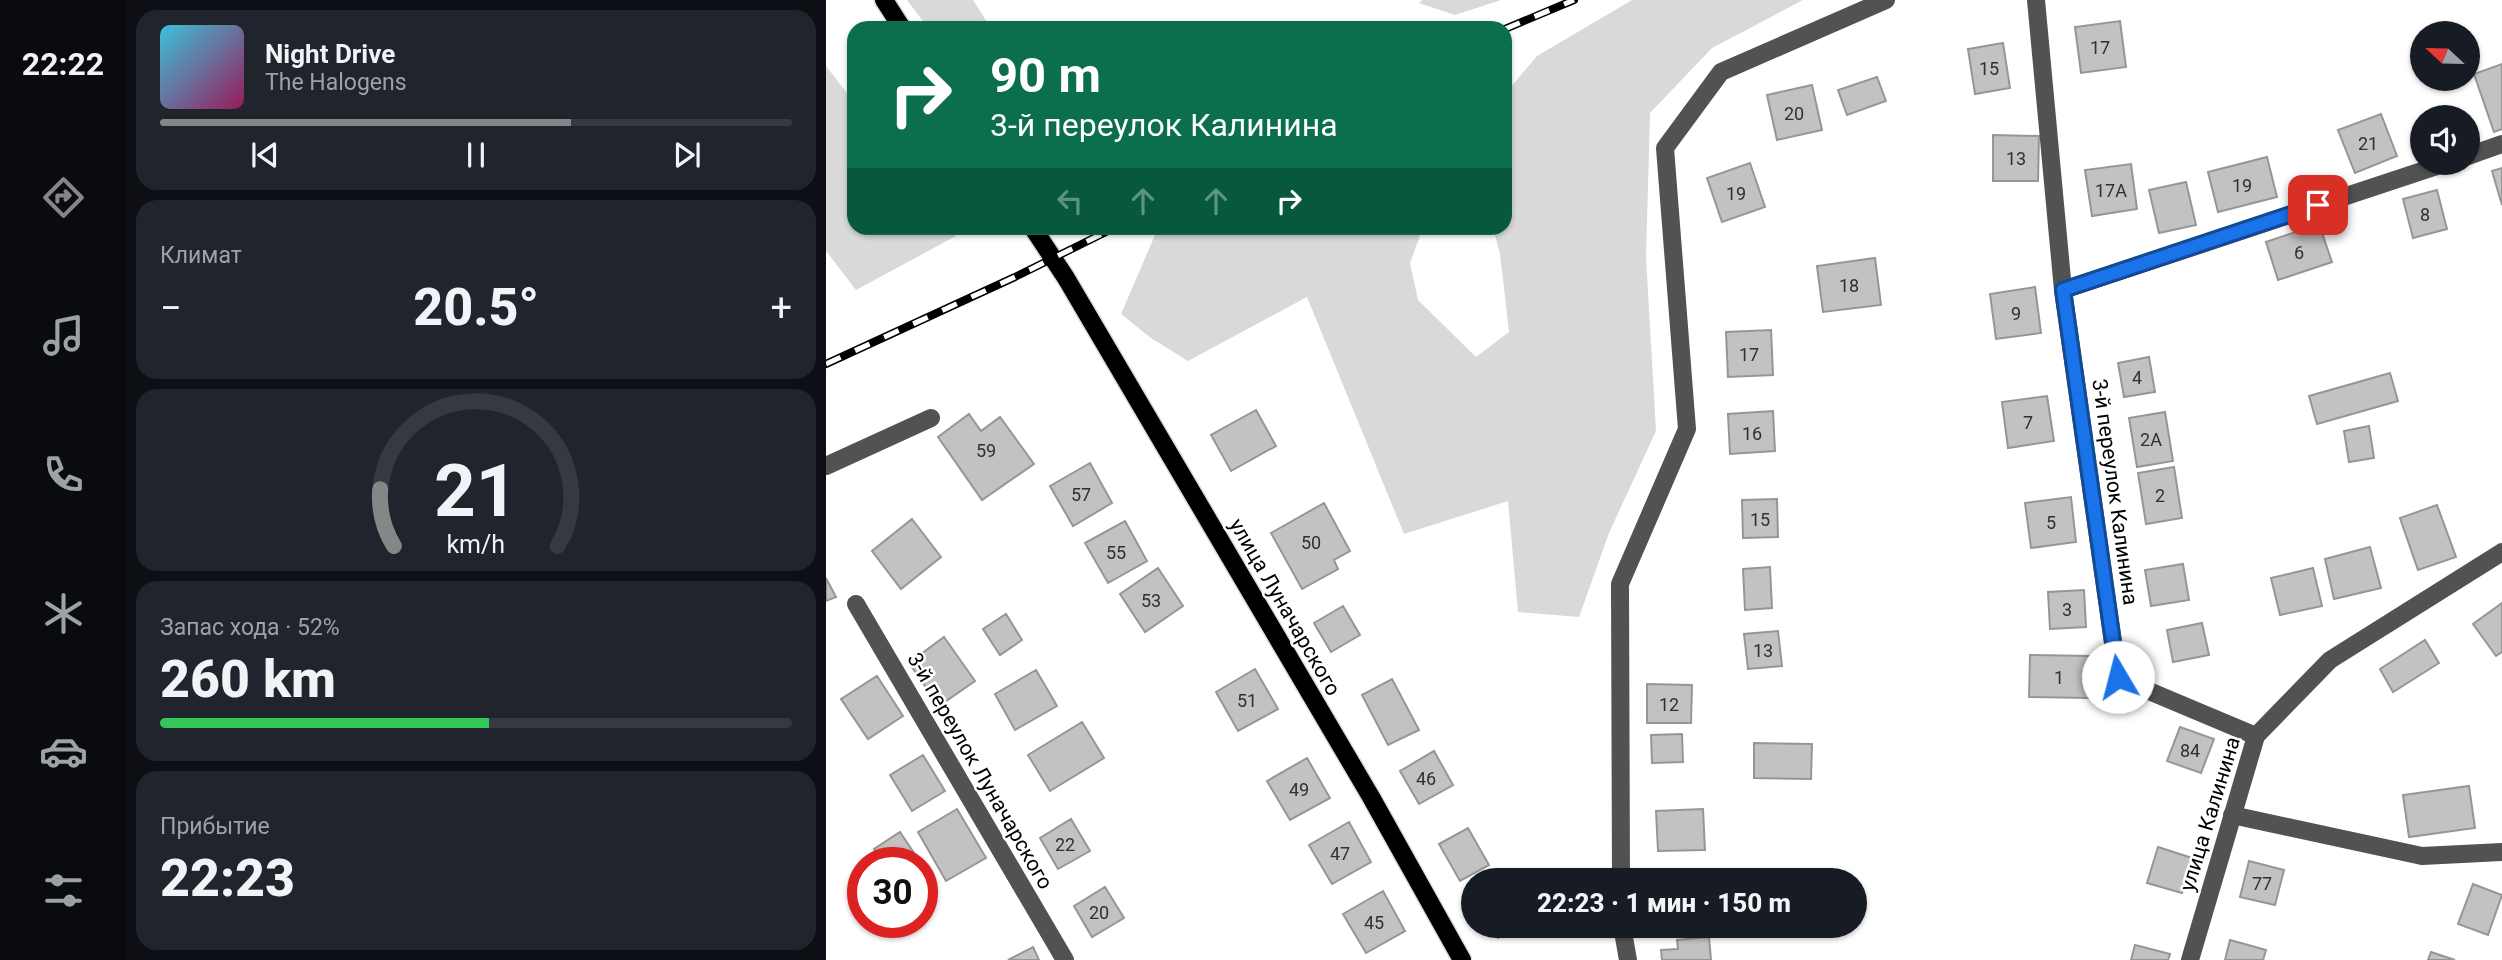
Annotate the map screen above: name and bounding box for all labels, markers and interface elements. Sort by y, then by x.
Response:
north arrow [2410,21,2480,91]
map controls [2410,21,2480,175]
house number: 17 [2090,37,2110,58]
text: Night Drive [265,39,395,69]
text: 22:22 [22,45,104,83]
text: 90 m [990,47,1101,104]
icon: right [875,49,966,140]
house number: 15 [1979,58,1999,79]
text: The Halogens [265,69,407,96]
house number: 20 [1784,103,1804,124]
button: sound [2410,105,2480,175]
text: 3-й переулок Калинина [990,106,1338,144]
house number: 21 [2358,133,2378,154]
icon: previous [246,136,284,174]
icon: pause [457,136,495,174]
icon: next [668,136,706,174]
house number: 13 [2006,148,2026,169]
icon: directions [39,173,88,222]
house number: 19 [2232,175,2252,196]
pin [2288,175,2348,235]
house number: 17А [2095,180,2127,201]
icon: left [1051,182,1089,220]
icon: ahead [1124,182,1162,220]
icon: ahead [1197,182,1235,220]
icon: right [1270,182,1308,220]
house number: 19 [1726,183,1746,204]
icon: arrive [2299,186,2337,224]
house number: 8 [2420,204,2430,225]
text: Климат [160,242,242,269]
house number: 6 [2294,242,2304,263]
house number: 18 [1839,275,1859,296]
text: 20.5° [413,277,539,338]
text: − [160,286,182,330]
text: + [770,286,792,330]
house number: 9 [2011,303,2021,324]
icon: music [39,311,88,360]
house number: 17 [1739,344,1759,365]
house number: 4 [2132,367,2142,388]
street label: 3-й переулок Калинина [2087,377,2143,607]
house number: 7 [2023,412,2033,433]
house number: 16 [1742,423,1762,444]
house number: 2А [2140,429,2162,450]
house number: 59 [976,440,996,461]
text: 21 [434,448,518,534]
icon: phone [39,450,88,499]
house number: 57 [1071,484,1091,505]
house number: 2 [2155,485,2165,506]
house number: 15 [1750,509,1770,530]
house number: 5 [2046,512,2056,533]
street label: улица Луначарского [1224,514,1346,700]
text: km/h [447,530,505,559]
house number: 50 [1301,532,1321,553]
house number: 55 [1106,542,1126,563]
icon: climate [39,589,88,638]
house number: 53 [1141,590,1161,611]
house number: 3 [2062,599,2072,620]
text: Запас хода · 52% [160,614,340,641]
house number: 13 [1753,640,1773,661]
position arrow [2081,640,2155,714]
text: 260 km [160,649,336,710]
street label: 3-й переулок Луначарского [902,649,1058,893]
house number: 1 [2054,667,2064,688]
house number: 51 [1237,690,1257,711]
house number: 12 [1659,694,1679,715]
icon: car [39,727,88,776]
street label: улица Калинина [2175,734,2245,894]
house number: 84 [2180,740,2200,761]
house number: 46 [1416,768,1436,789]
house number: 49 [1289,779,1309,800]
text: Прибытие [160,813,270,840]
house number: 22 [1055,834,1075,855]
house number: 47 [1330,843,1350,864]
speed limit sign: 30 [847,847,938,938]
text: 22:23 [160,848,295,909]
icon: filters [39,866,88,915]
house number: 77 [2252,873,2272,894]
text: 22:23 · 1 мин · 150 m [1537,888,1791,918]
house number: 20 [1089,902,1109,923]
house number: 45 [1364,912,1384,933]

